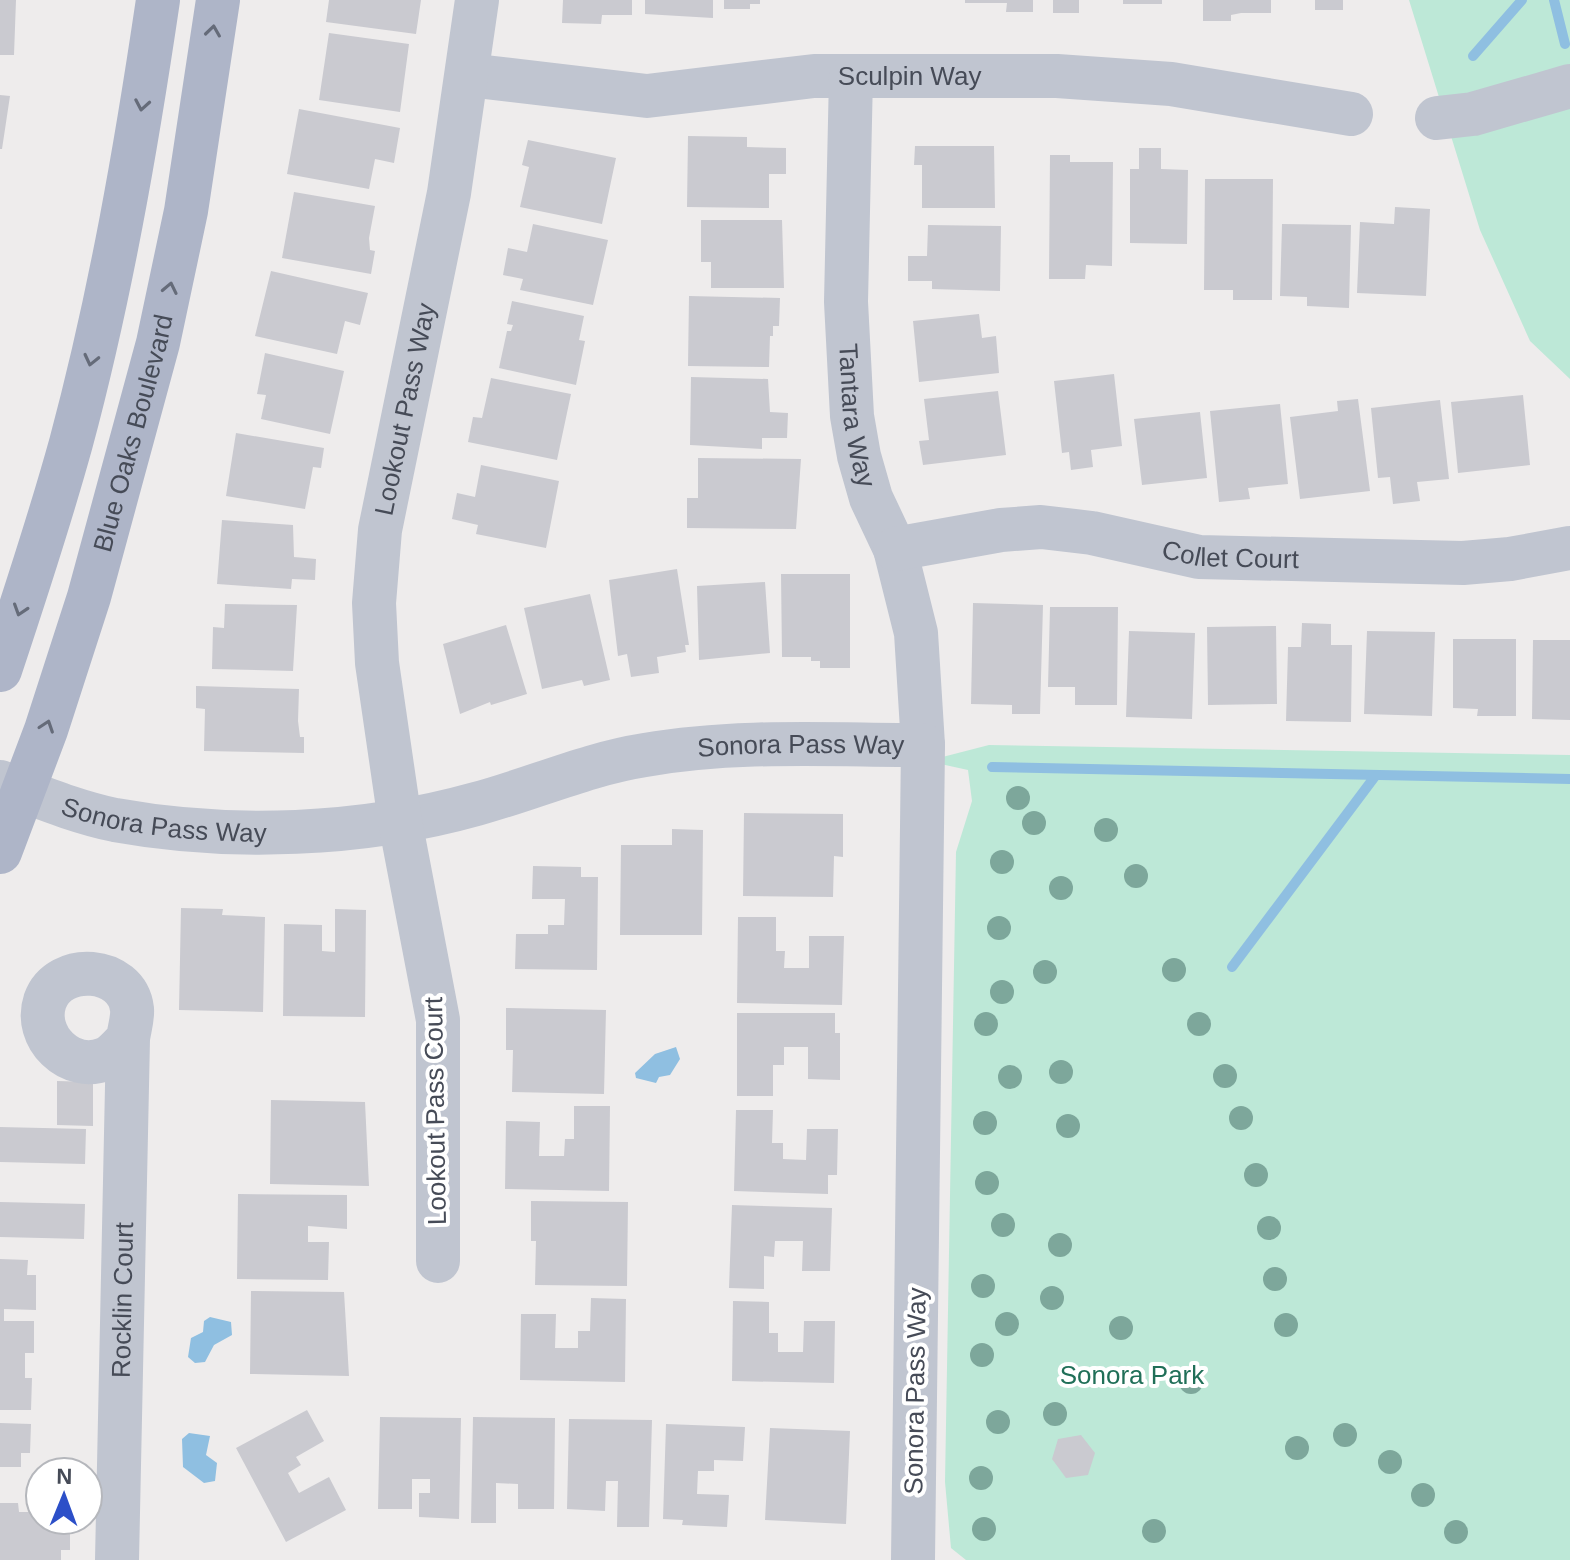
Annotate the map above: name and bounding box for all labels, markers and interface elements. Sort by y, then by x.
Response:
one-way arrow [204,24,221,38]
street label: Sculpin Way [838,61,981,91]
one-way arrow [134,98,151,112]
one-way arrow [161,281,178,295]
street label: Lookout Pass Way [368,300,441,518]
street label: Blue Oaks Boulevard [87,312,179,555]
street label: Tantara Way [833,343,882,491]
one-way arrow [83,352,100,366]
street label: Collet Court [1159,534,1300,574]
one-way arrow [13,602,29,616]
one-way arrow [37,720,53,734]
street label: Sonora Pass Way [696,729,905,763]
street label: Sonora Pass Way [58,791,267,848]
street label: Lookout Pass Court [418,996,452,1225]
street label: Rocklin Court [106,1221,139,1378]
street label: Sonora Pass Way [898,1287,932,1495]
park label: Sonora Park [1060,1360,1205,1390]
north arrow [24,1456,104,1536]
text: N [56,1464,73,1489]

